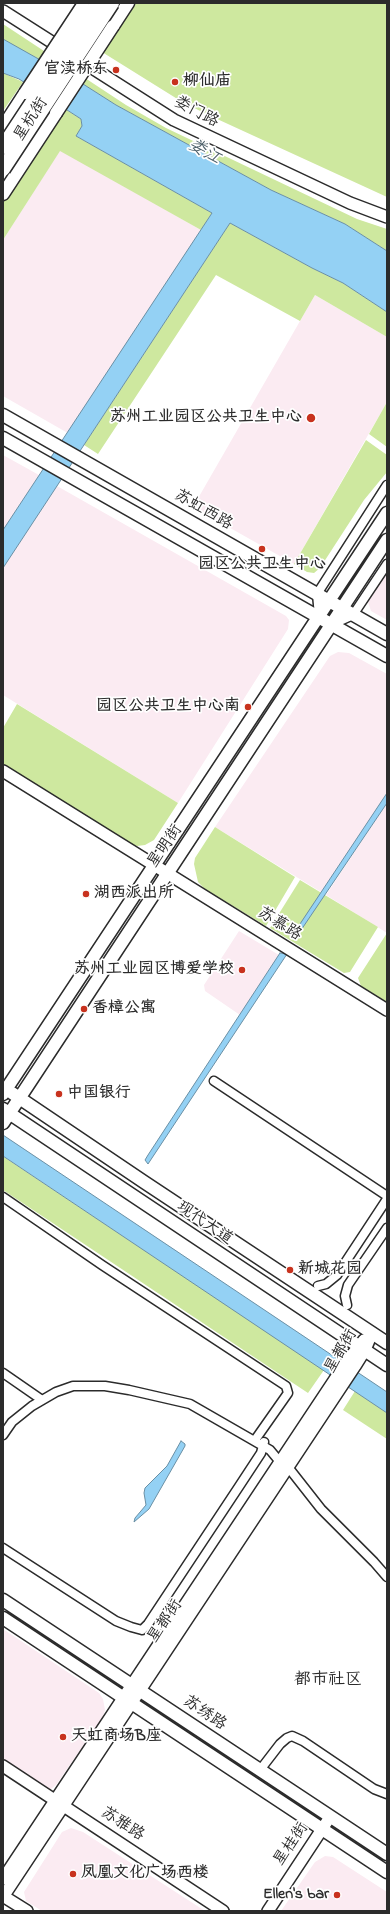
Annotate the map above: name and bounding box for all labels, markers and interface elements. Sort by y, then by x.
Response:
place label: 官渎桥东 [44,60,108,80]
marker: 官渎桥东 [111,65,121,75]
place label: 柳仙庙 [183,72,231,92]
marker: 柳仙庙 [170,77,180,87]
street label: 娄门路 [170,93,222,133]
street label: 星杭街 [11,95,53,145]
water label: 娄江 [184,136,224,170]
place label: 苏州工业园区公共卫生中心 [110,408,302,428]
marker: 苏州工业园区公共卫生中心 [305,412,317,424]
street label: 苏虹西路 [170,487,236,535]
marker: 园区公共卫生中心 [257,544,267,554]
place label: 园区公共卫生中心 [198,555,326,575]
place label: 园区公共卫生中心南 [96,697,240,717]
marker: 园区公共卫生中心南 [243,702,253,712]
street label: 星明街 [145,822,187,872]
place label: 湖西派出所 [94,884,174,904]
marker: 湖西派出所 [81,889,91,899]
street label: 苏慕路 [254,904,304,946]
place label: 苏州工业园区博爱学校 [74,960,234,980]
marker: 苏州工业园区博爱学校 [237,965,247,975]
place label: 香樟公寓 [92,999,156,1019]
marker: 香樟公寓 [79,1004,89,1014]
place label: 中国银行 [67,1084,131,1104]
marker: 中国银行 [54,1089,64,1099]
street label: 现代大道 [172,1198,236,1250]
place label: 新城花园 [298,1260,362,1280]
marker: 新城花园 [285,1265,295,1275]
street label: 星都街 [322,1326,362,1378]
street label: 星都街 [145,1597,187,1647]
district label: 都市社区 [294,1671,362,1691]
street label: 苏绣路 [179,1693,229,1735]
place label: 天虹商场B座 [71,1727,162,1747]
marker: 天虹商场B座 [58,1732,68,1742]
street label: 苏雅路 [97,1804,147,1846]
street label: 星桂街 [271,1820,313,1870]
place label: 凤凰文化广场西楼 [81,1864,209,1884]
marker: 凤凰文化广场西楼 [68,1869,78,1879]
place label: Ellen's bar [263,1885,329,1905]
marker: Ellen's bar [332,1890,342,1900]

